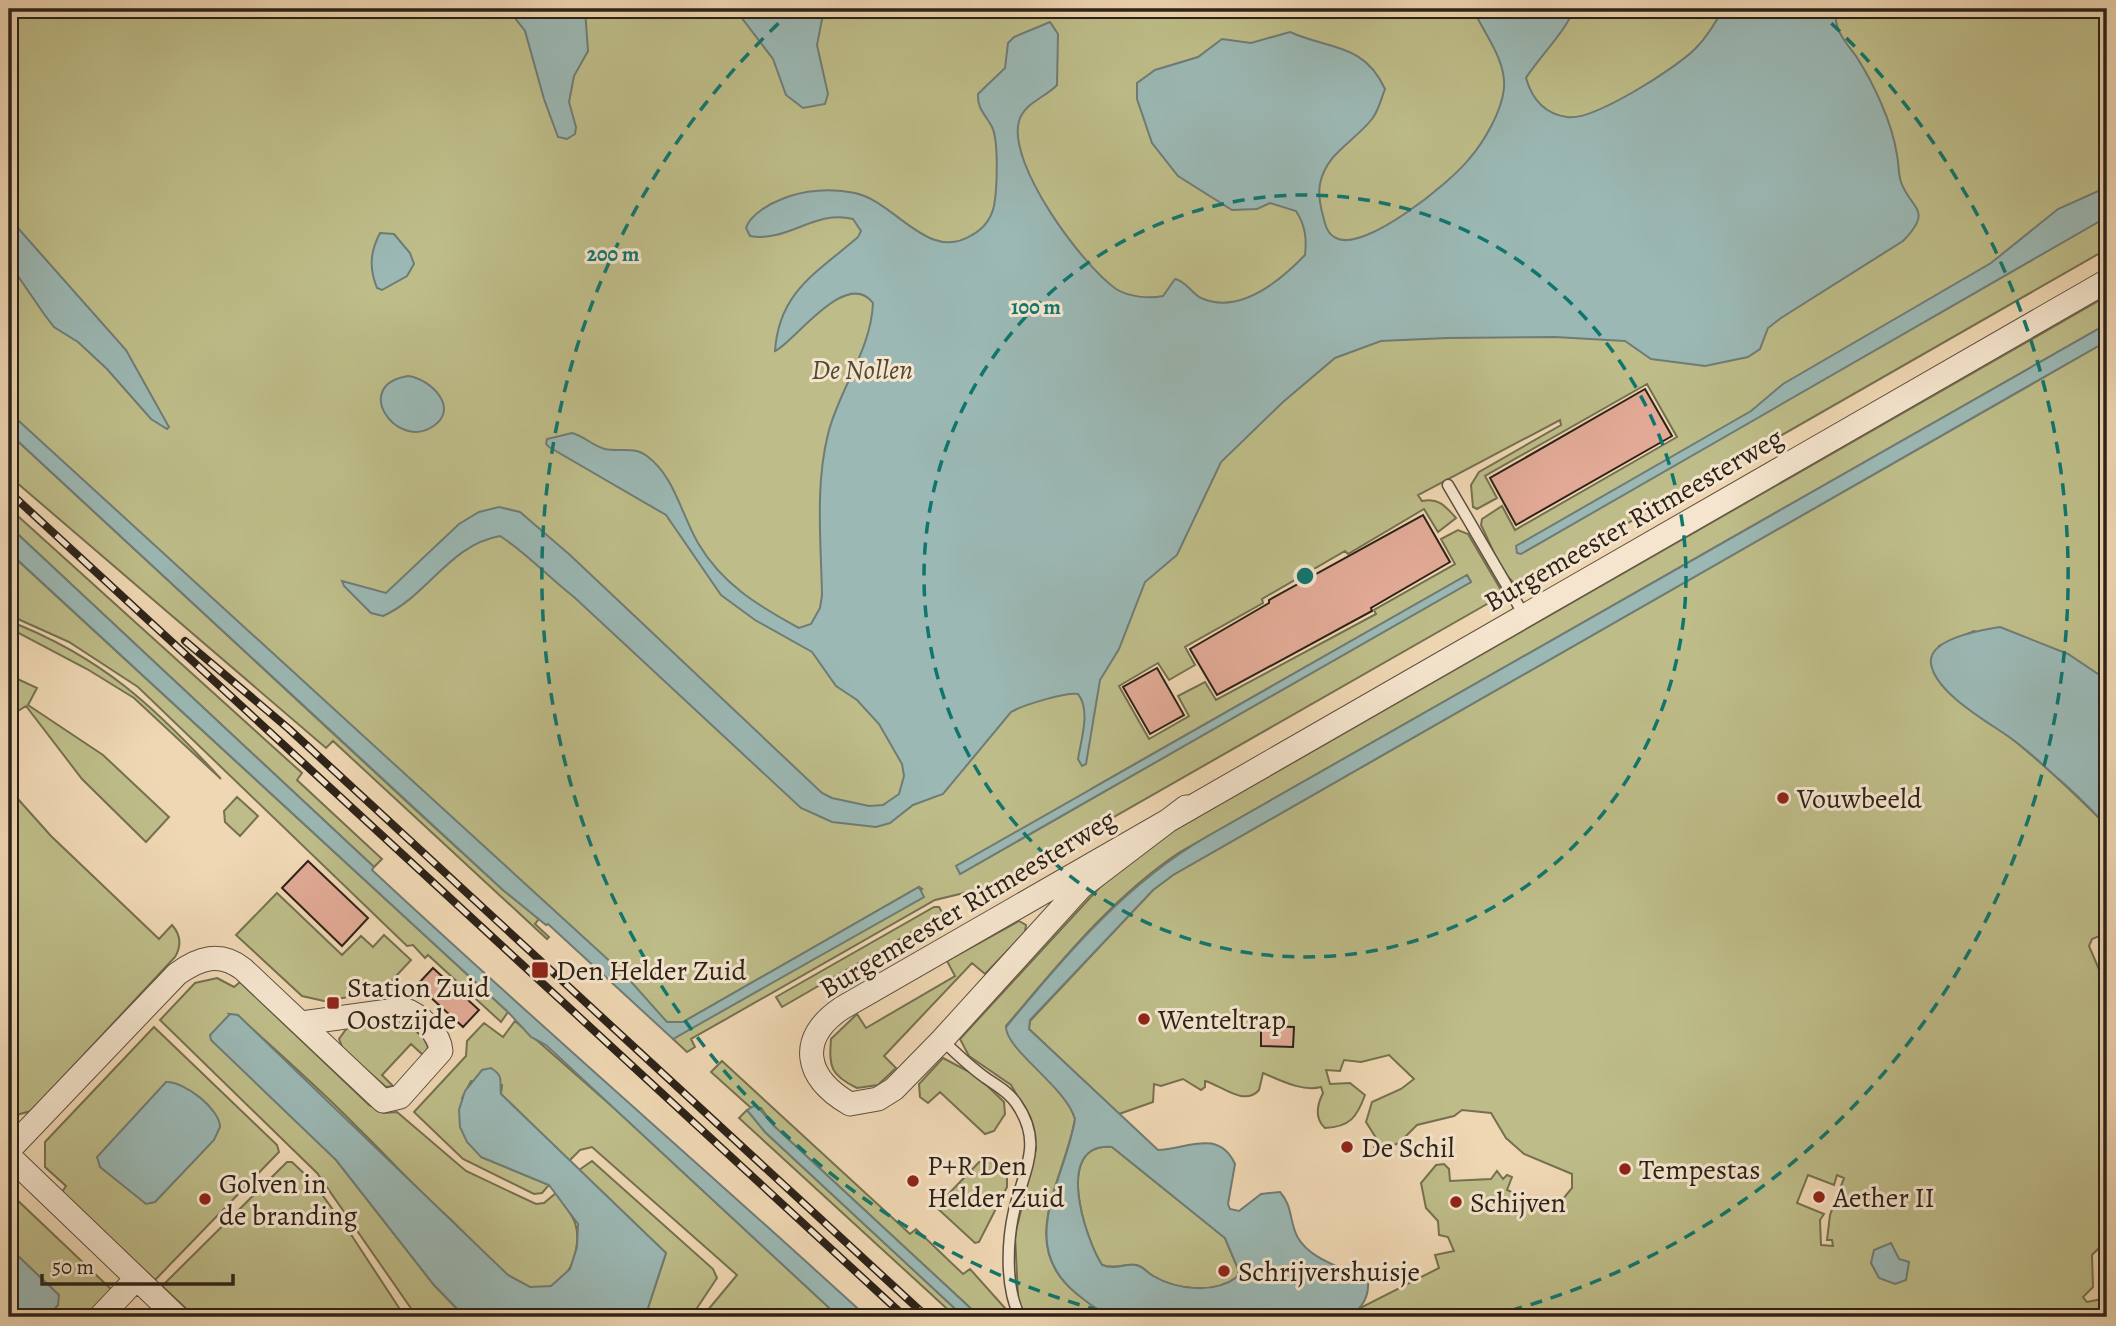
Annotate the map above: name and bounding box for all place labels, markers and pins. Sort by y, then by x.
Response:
centre of rings [1293,564,1317,588]
place label: Vouwbeeld [1796,780,1923,818]
marker: Vouwbeeld [1775,790,1791,806]
place label: Den Helder Zuid [556,952,748,990]
marker: Den Helder Zuid [530,960,550,980]
place label: Station Zuid Oostzijde [347,969,491,1039]
marker: Station Zuid Oostzijde [325,995,341,1011]
place label: Wenteltrap [1157,1001,1286,1039]
marker: Wenteltrap [1136,1011,1152,1027]
place label: De Schil [1361,1129,1455,1167]
marker: De Schil [1339,1139,1355,1155]
place label: P+R Den Helder Zuid [927,1147,1065,1217]
place label: Tempestas [1639,1151,1761,1189]
marker: Tempestas [1617,1161,1633,1177]
place label: Golven in de branding [219,1165,358,1235]
marker: P+R Den Helder Zuid [905,1173,921,1189]
place label: Aether II [1832,1179,1935,1217]
place label: Schijven [1470,1184,1566,1222]
marker: Aether II [1811,1189,1827,1205]
marker: Golven in de branding [197,1191,213,1207]
marker: Schijven [1448,1194,1464,1210]
place label: Schrijvershuisje [1238,1253,1420,1291]
marker: Schrijvershuisje [1216,1263,1232,1279]

